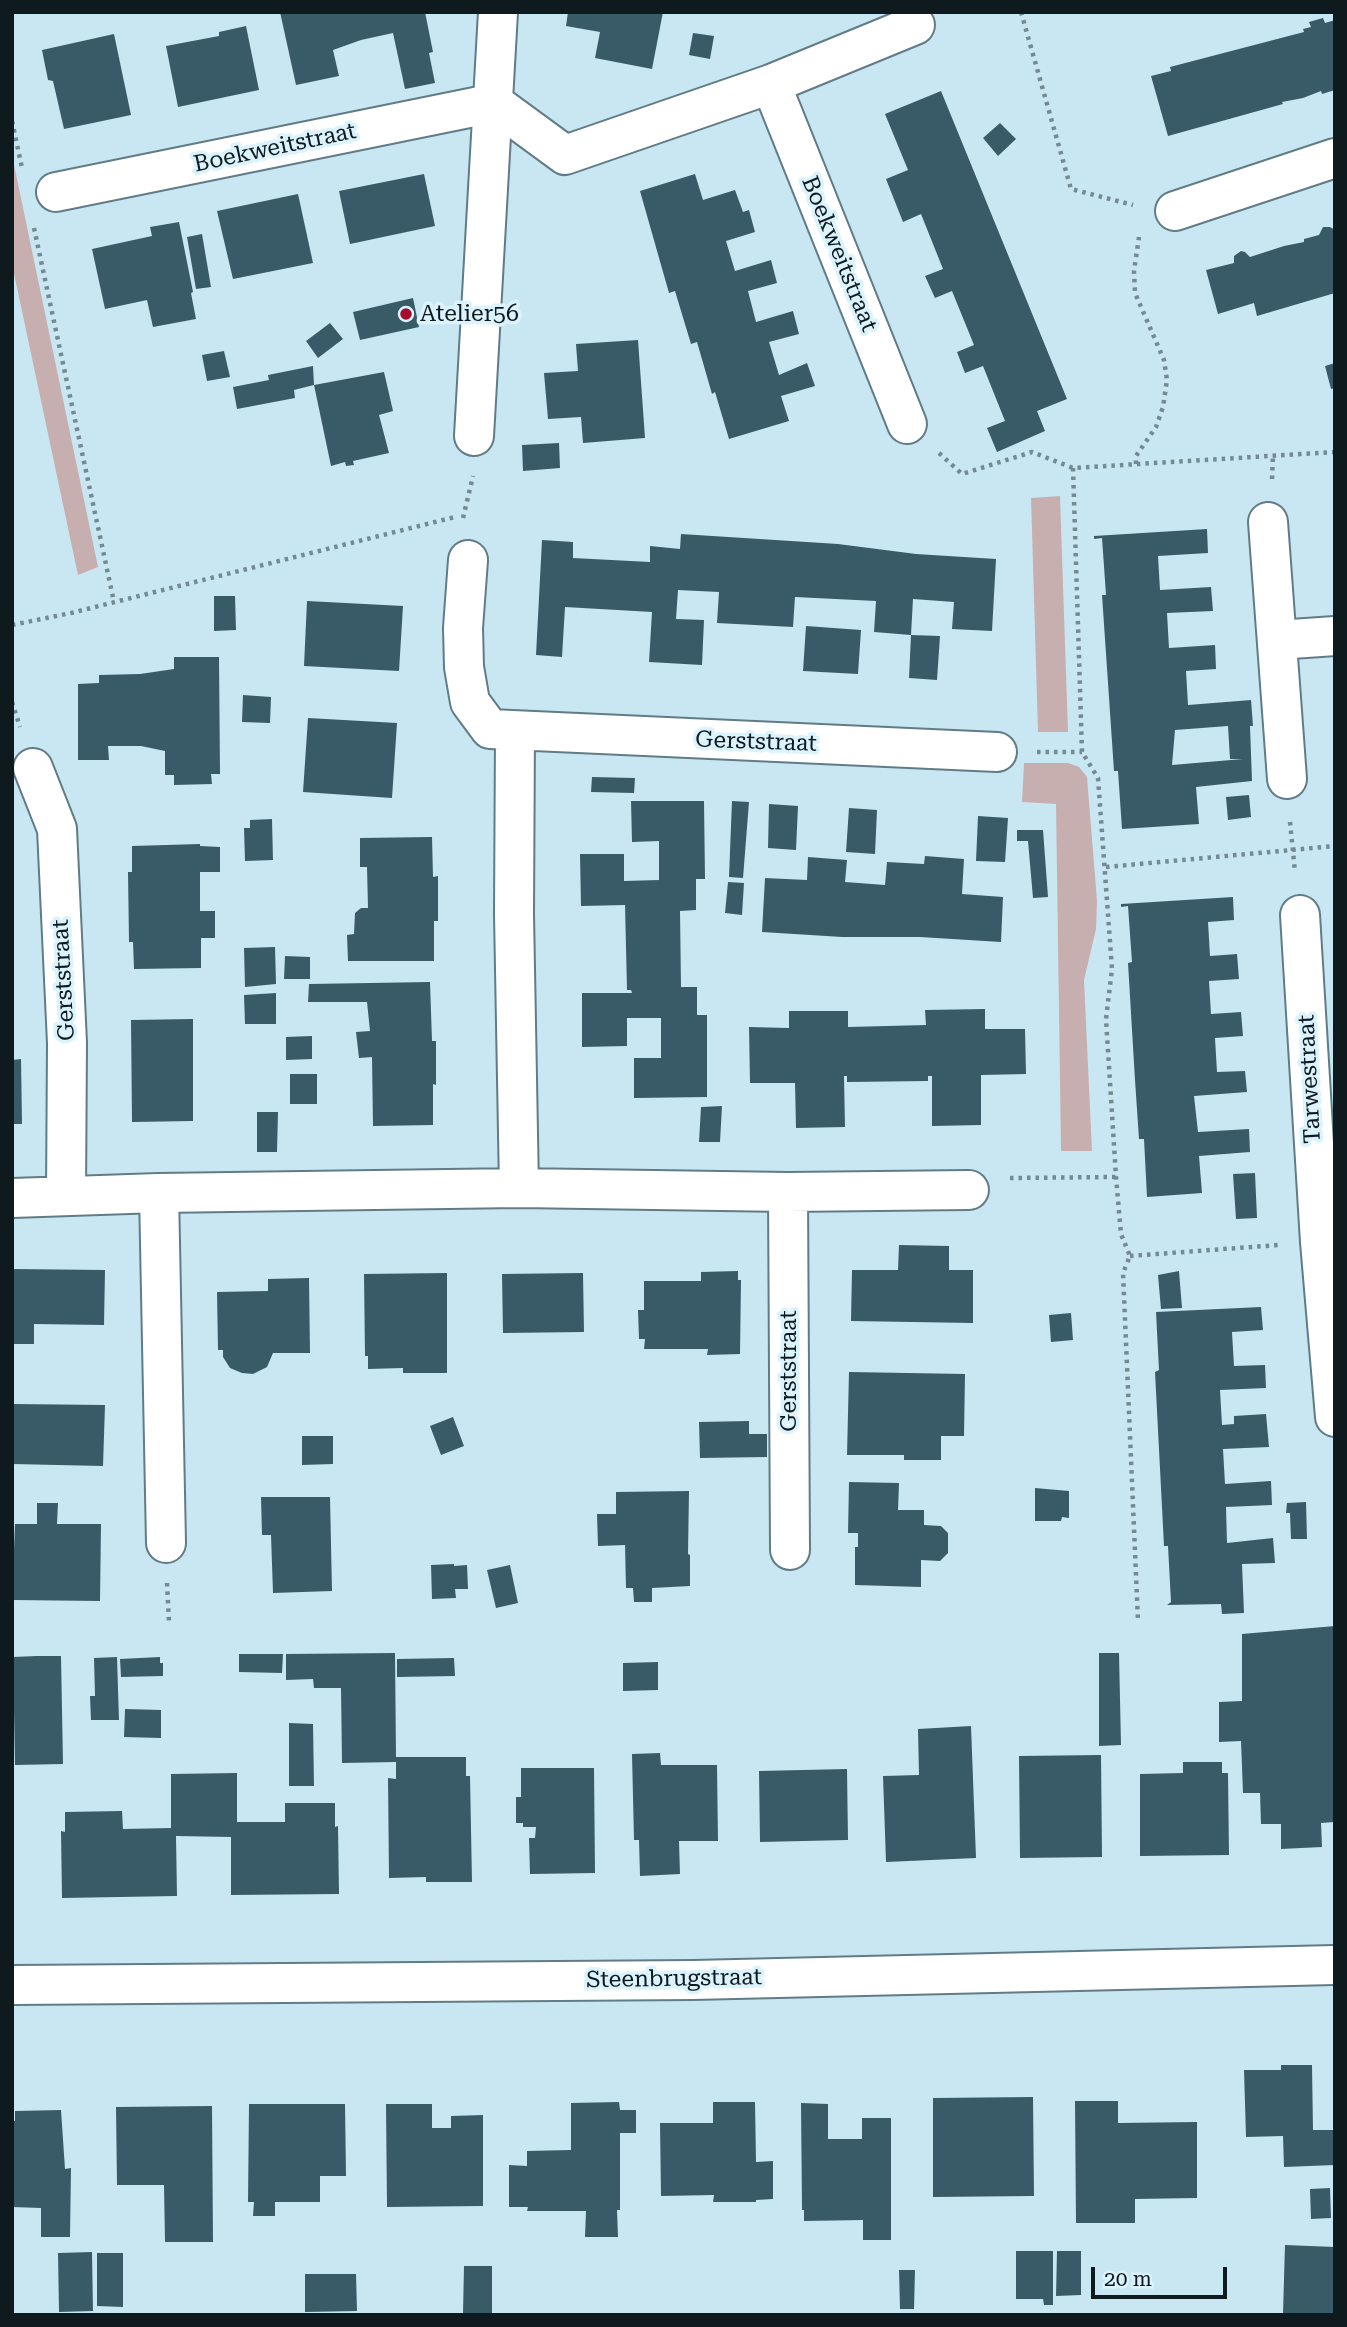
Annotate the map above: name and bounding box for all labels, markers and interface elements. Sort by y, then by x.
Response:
street label: Boekweitstraat [191,117,359,179]
street label: Boekweitstraat [795,172,883,336]
place label: Atelier56 [420,300,519,328]
marker: Atelier56 [398,306,414,322]
street label: Gerststraat [695,726,817,758]
street label: Gerststraat [47,919,81,1041]
street label: Tarwestraat [1293,1014,1327,1144]
street label: Gerststraat [775,1310,803,1432]
street label: Steenbrugstraat [586,1964,762,1994]
scale bar [1095,2254,1232,2298]
text: 20 m [1104,2267,1152,2291]

